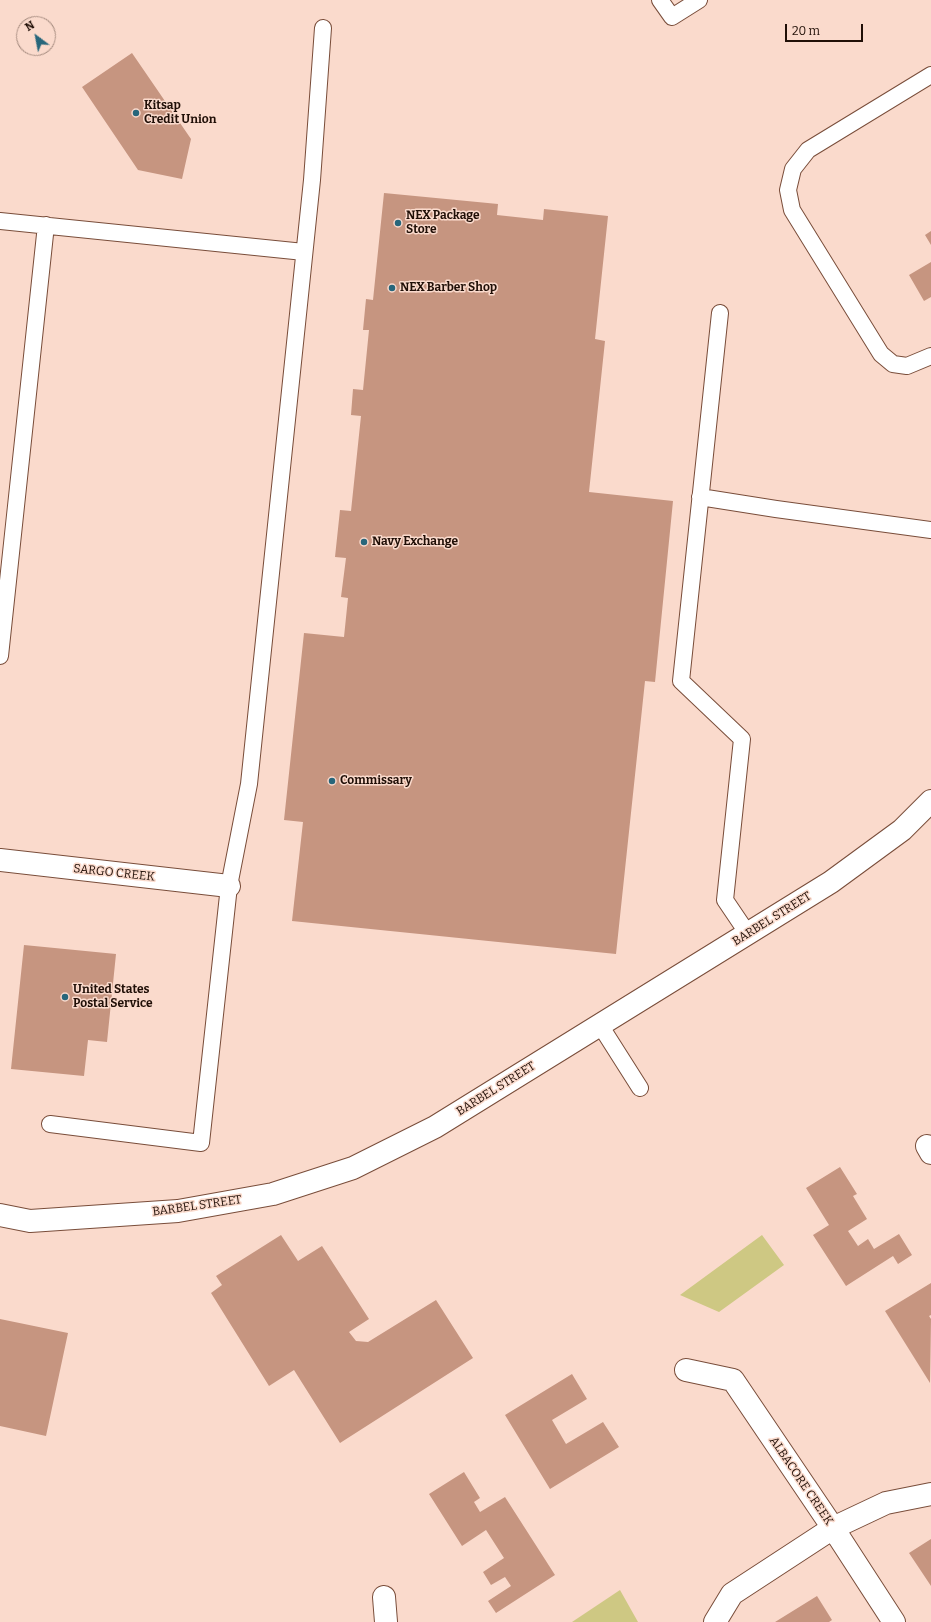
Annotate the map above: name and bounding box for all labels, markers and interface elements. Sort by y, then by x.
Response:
north arrow [16,16,56,56]
scale bar [787,16,865,42]
text: N [23,18,37,34]
text: 20 m [792,24,820,38]
place label: Kitsap Credit Union [144,99,216,127]
marker: Kitsap Credit Union [131,108,141,118]
place label: NEX Package Store [406,209,480,237]
marker: NEX Package Store [393,218,403,228]
place label: NEX Barber Shop [400,281,497,295]
marker: NEX Barber Shop [387,283,397,293]
place label: Navy Exchange [372,535,458,549]
marker: Navy Exchange [359,537,369,547]
place label: Commissary [340,774,412,788]
marker: Commissary [327,776,337,786]
street label: SARGO CREEK [73,862,155,884]
street label: BARBEL STREET [730,889,814,949]
place label: United States Postal Service [73,983,153,1011]
marker: United States Postal Service [60,992,70,1002]
street label: BARBEL STREET [454,1059,538,1119]
street label: BARBEL STREET [151,1193,243,1219]
street label: ALBACORE CREEK [766,1434,836,1528]

